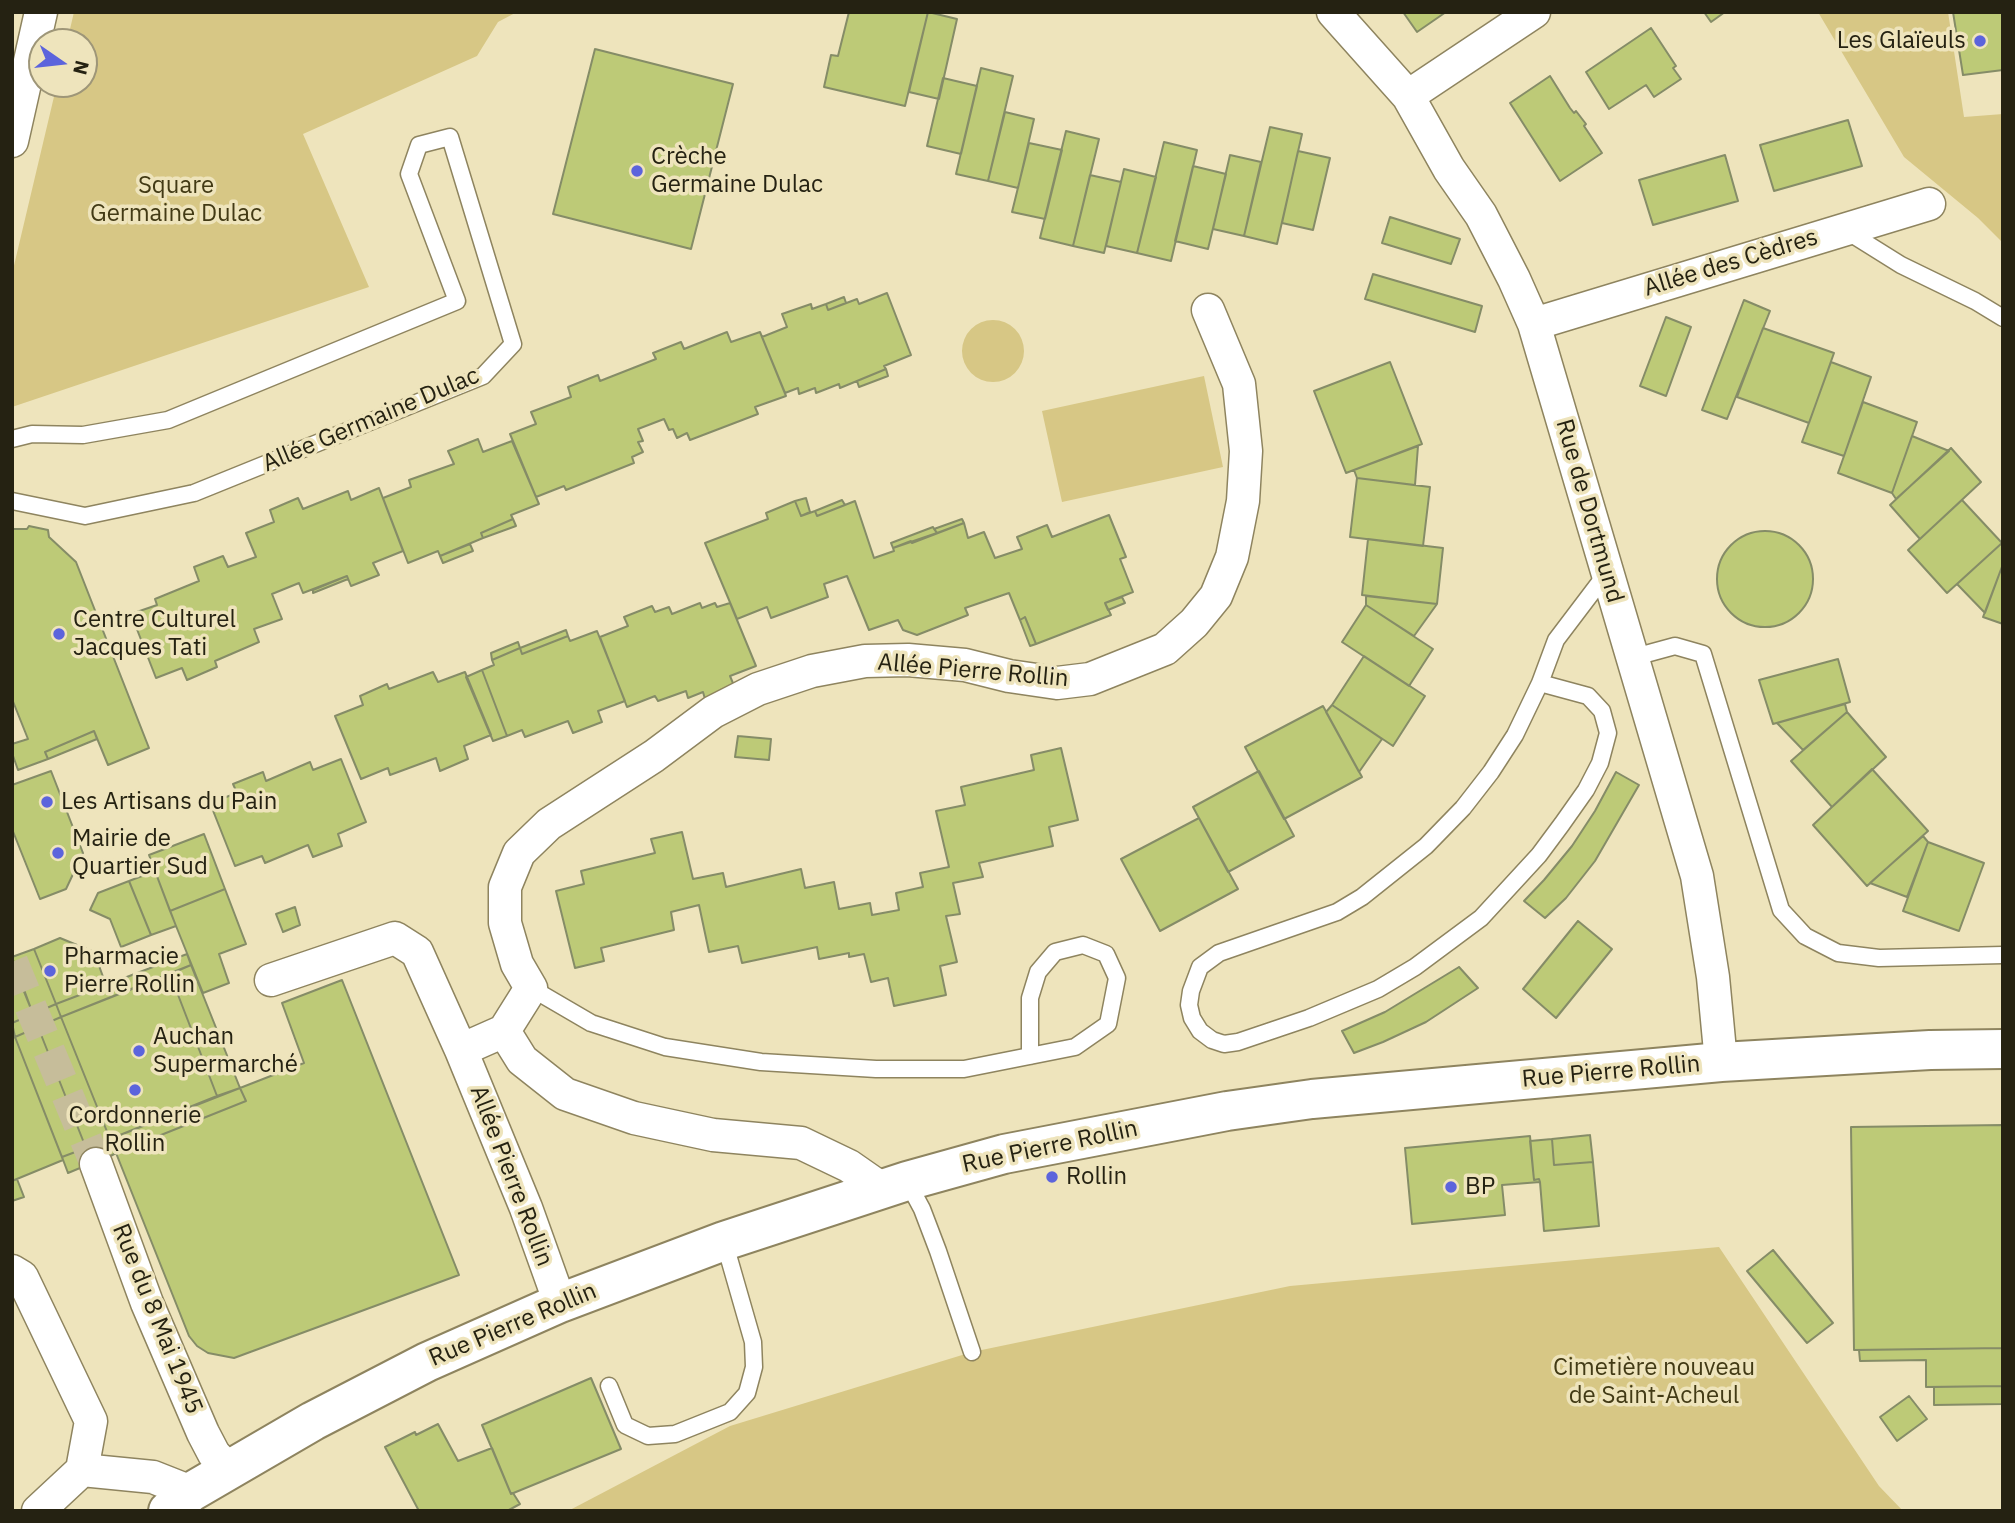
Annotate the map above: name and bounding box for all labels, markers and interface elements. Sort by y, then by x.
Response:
place label: Les Glaïeuls [1837,27,1966,55]
north arrow [28,28,98,98]
marker: Les Glaïeuls [1972,33,1988,49]
text: N [68,58,95,77]
place label: Crèche Germaine Dulac [651,143,823,199]
marker: Crèche Germaine Dulac [629,163,645,179]
park label: Square Germaine Dulac [90,172,262,228]
street label: Allée des Cèdres [1641,223,1821,303]
street label: Allée Germaine Dulac [258,361,484,479]
street label: Rue de Dortmund [1549,416,1629,606]
place label: Centre Culturel Jacques Tati [73,606,236,662]
marker: Centre Culturel Jacques Tati [51,626,67,642]
street label: Allée Pierre Rollin [876,648,1070,694]
place label: Les Artisans du Pain [61,788,277,816]
marker: Les Artisans du Pain [39,794,55,810]
place label: Mairie de Quartier Sud [72,825,208,881]
marker: Mairie de Quartier Sud [50,845,66,861]
place label: Pharmacie Pierre Rollin [64,943,195,999]
marker: Pharmacie Pierre Rollin [42,963,58,979]
place label: Auchan Supermarché [153,1023,298,1079]
marker: Auchan Supermarché [131,1043,147,1059]
street label: Rue Pierre Rollin [1521,1050,1701,1094]
street label: Allée Pierre Rollin [463,1081,559,1271]
marker: Cordonnerie Rollin [127,1082,143,1098]
place label: Cordonnerie Rollin [69,1102,201,1158]
street label: Rue Pierre Rollin [960,1114,1140,1180]
place label: Rollin [1066,1163,1127,1191]
marker: Rollin [1044,1169,1060,1185]
place label: BP [1465,1173,1495,1201]
marker: BP [1443,1179,1459,1195]
street label: Rue du 8 Mai 1945 [106,1220,208,1418]
street label: Rue Pierre Rollin [425,1277,601,1373]
park label: Cimetière nouveau de Saint-Acheul [1553,1354,1755,1410]

